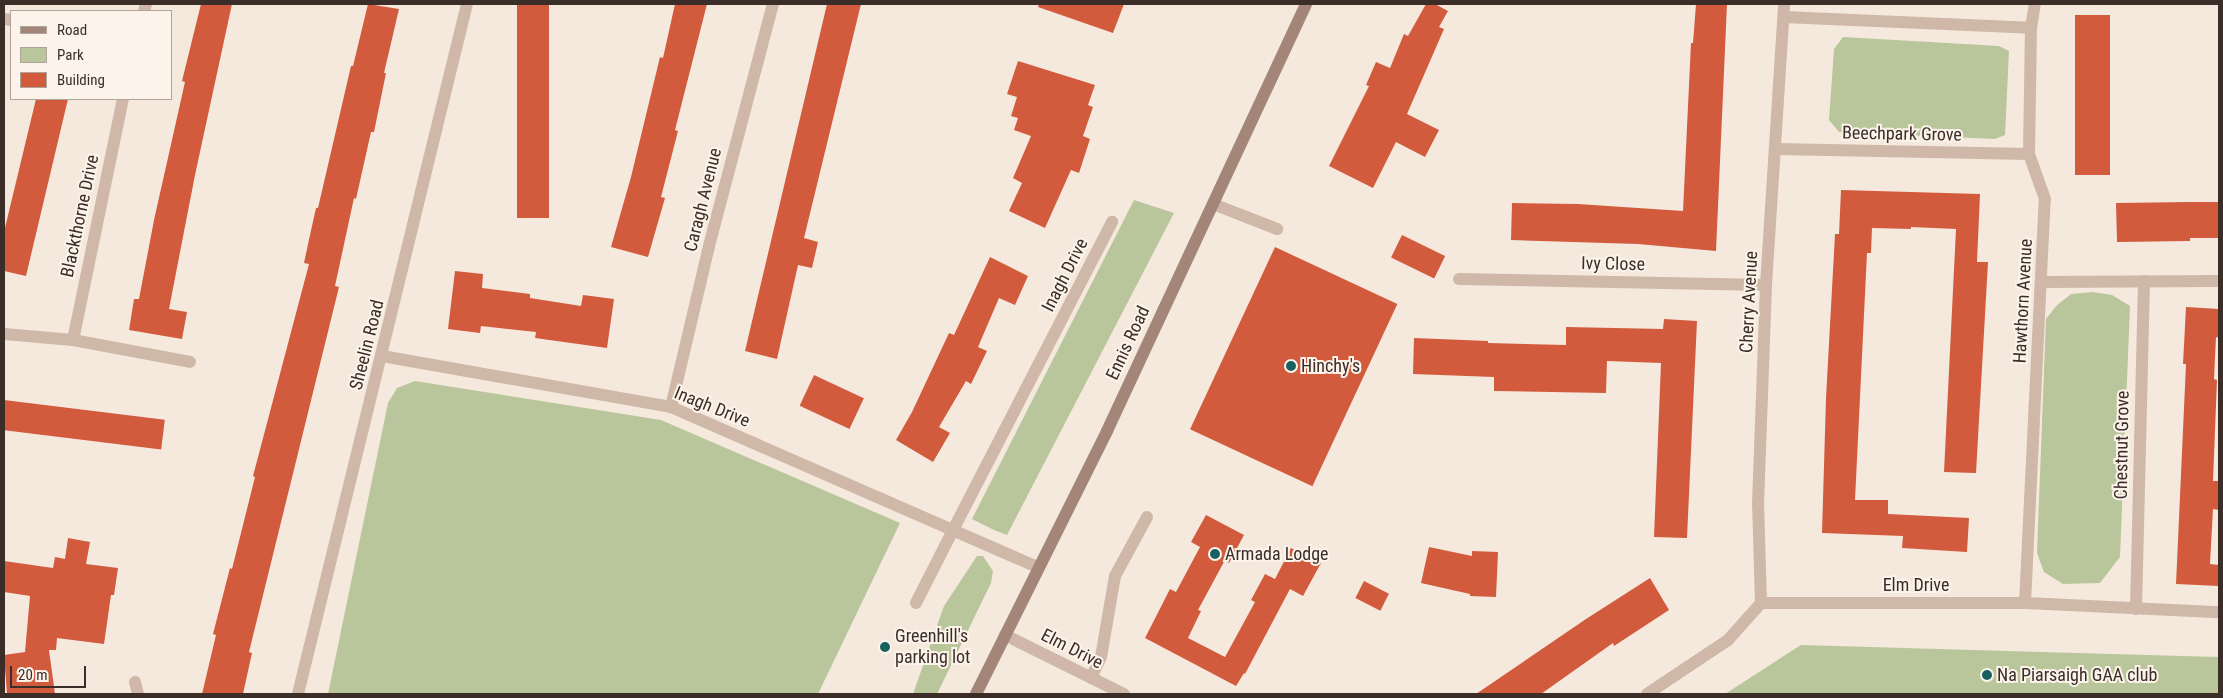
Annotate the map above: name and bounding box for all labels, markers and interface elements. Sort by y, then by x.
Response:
legend [10,10,172,100]
text: Road [57,21,87,39]
text: Park [57,46,84,64]
text: Building [57,71,105,89]
street label: Beechpark Grove [1842,122,1962,146]
street label: Caragh Avenue [680,146,726,254]
street label: Blackthorne Drive [56,153,104,279]
street label: Inagh Drive [1037,235,1093,315]
street label: Hawthorn Avenue [2009,238,2037,364]
street label: Cherry Avenue [1736,251,1762,353]
street label: Ivy Close [1581,253,1645,275]
street label: Sheelin Road [345,298,389,392]
street label: Ennis Road [1102,303,1154,383]
place label: Hinchy's [1301,355,1360,377]
marker: Hinchy's [1285,360,1297,372]
street label: Inagh Drive [671,382,753,432]
street label: Chestnut Grove [2110,391,2134,499]
place label: Armada Lodge [1225,543,1329,565]
marker: Armada Lodge [1209,548,1221,560]
street label: Elm Drive [1883,574,1949,596]
street label: Elm Drive [1037,624,1107,674]
place label: Greenhill's parking lot [895,626,970,669]
marker: Greenhill's parking lot [879,641,891,653]
scale bar [12,656,89,688]
place label: Na Piarsaigh GAA club [1997,664,2157,686]
text: 20 m [18,666,48,684]
marker: Na Piarsaigh GAA club [1981,669,1993,681]

